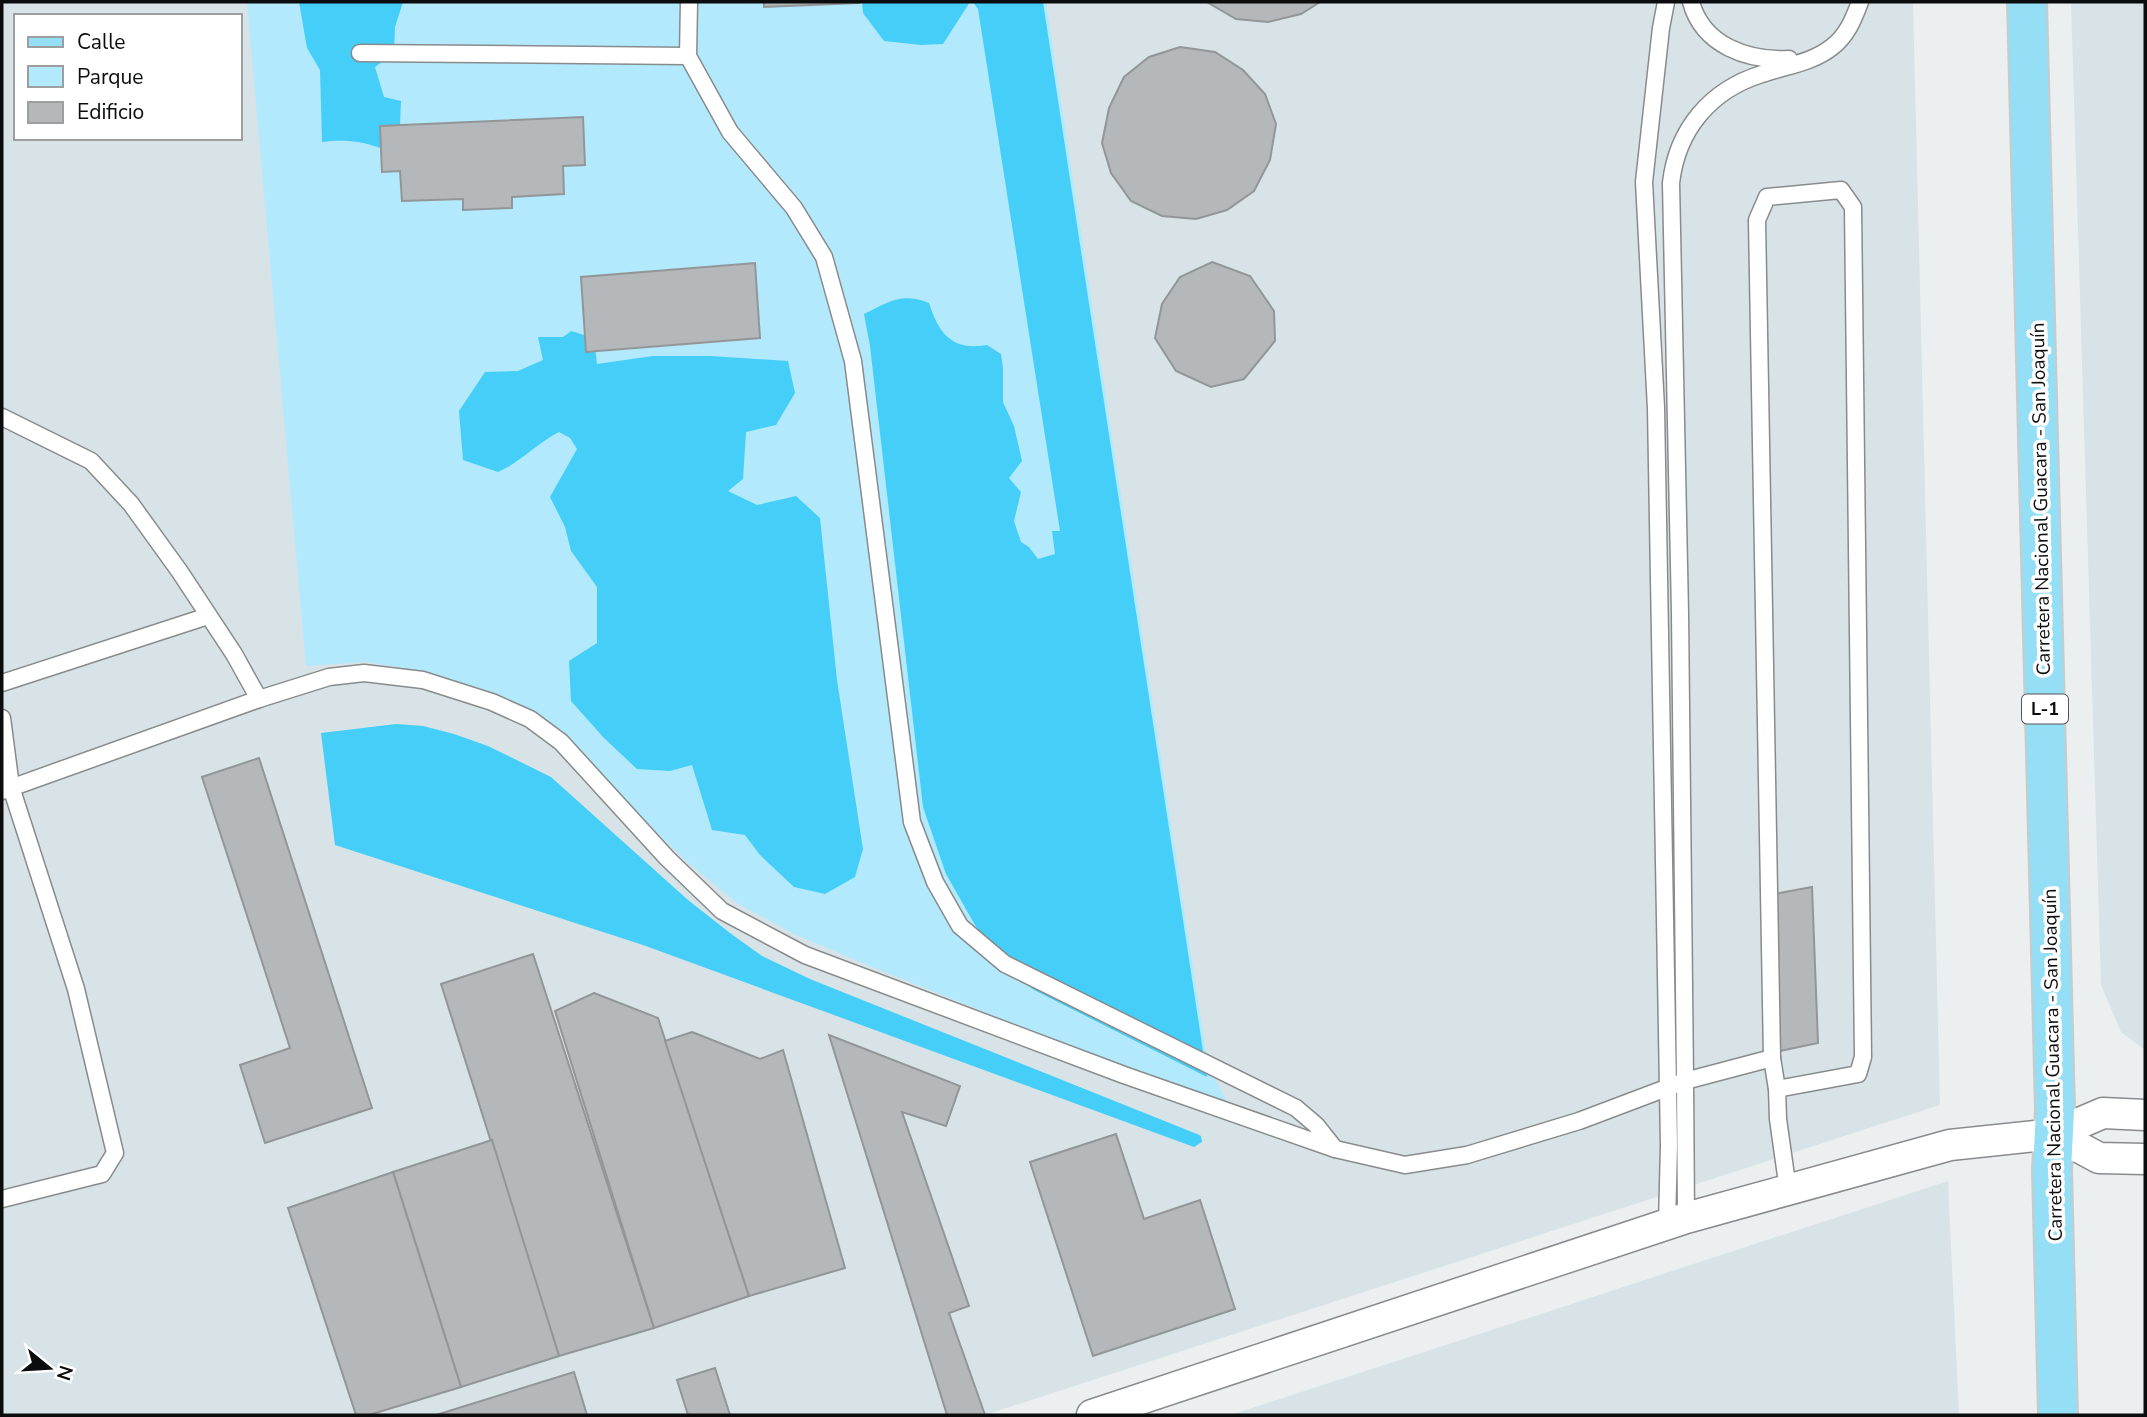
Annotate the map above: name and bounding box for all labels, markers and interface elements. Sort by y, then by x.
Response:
legend [14,14,242,140]
text: Calle [77,28,125,56]
text: Parque [77,63,144,91]
text: Edificio [77,98,144,126]
street label: Carretera Nacional Guacara - San Joaquín [2025,322,2057,676]
road number: L-1 [2022,694,2068,724]
street label: Carretera Nacional Guacara - San Joaquín [2037,888,2069,1242]
north arrow [14,1333,84,1403]
text: N [50,1362,79,1384]

